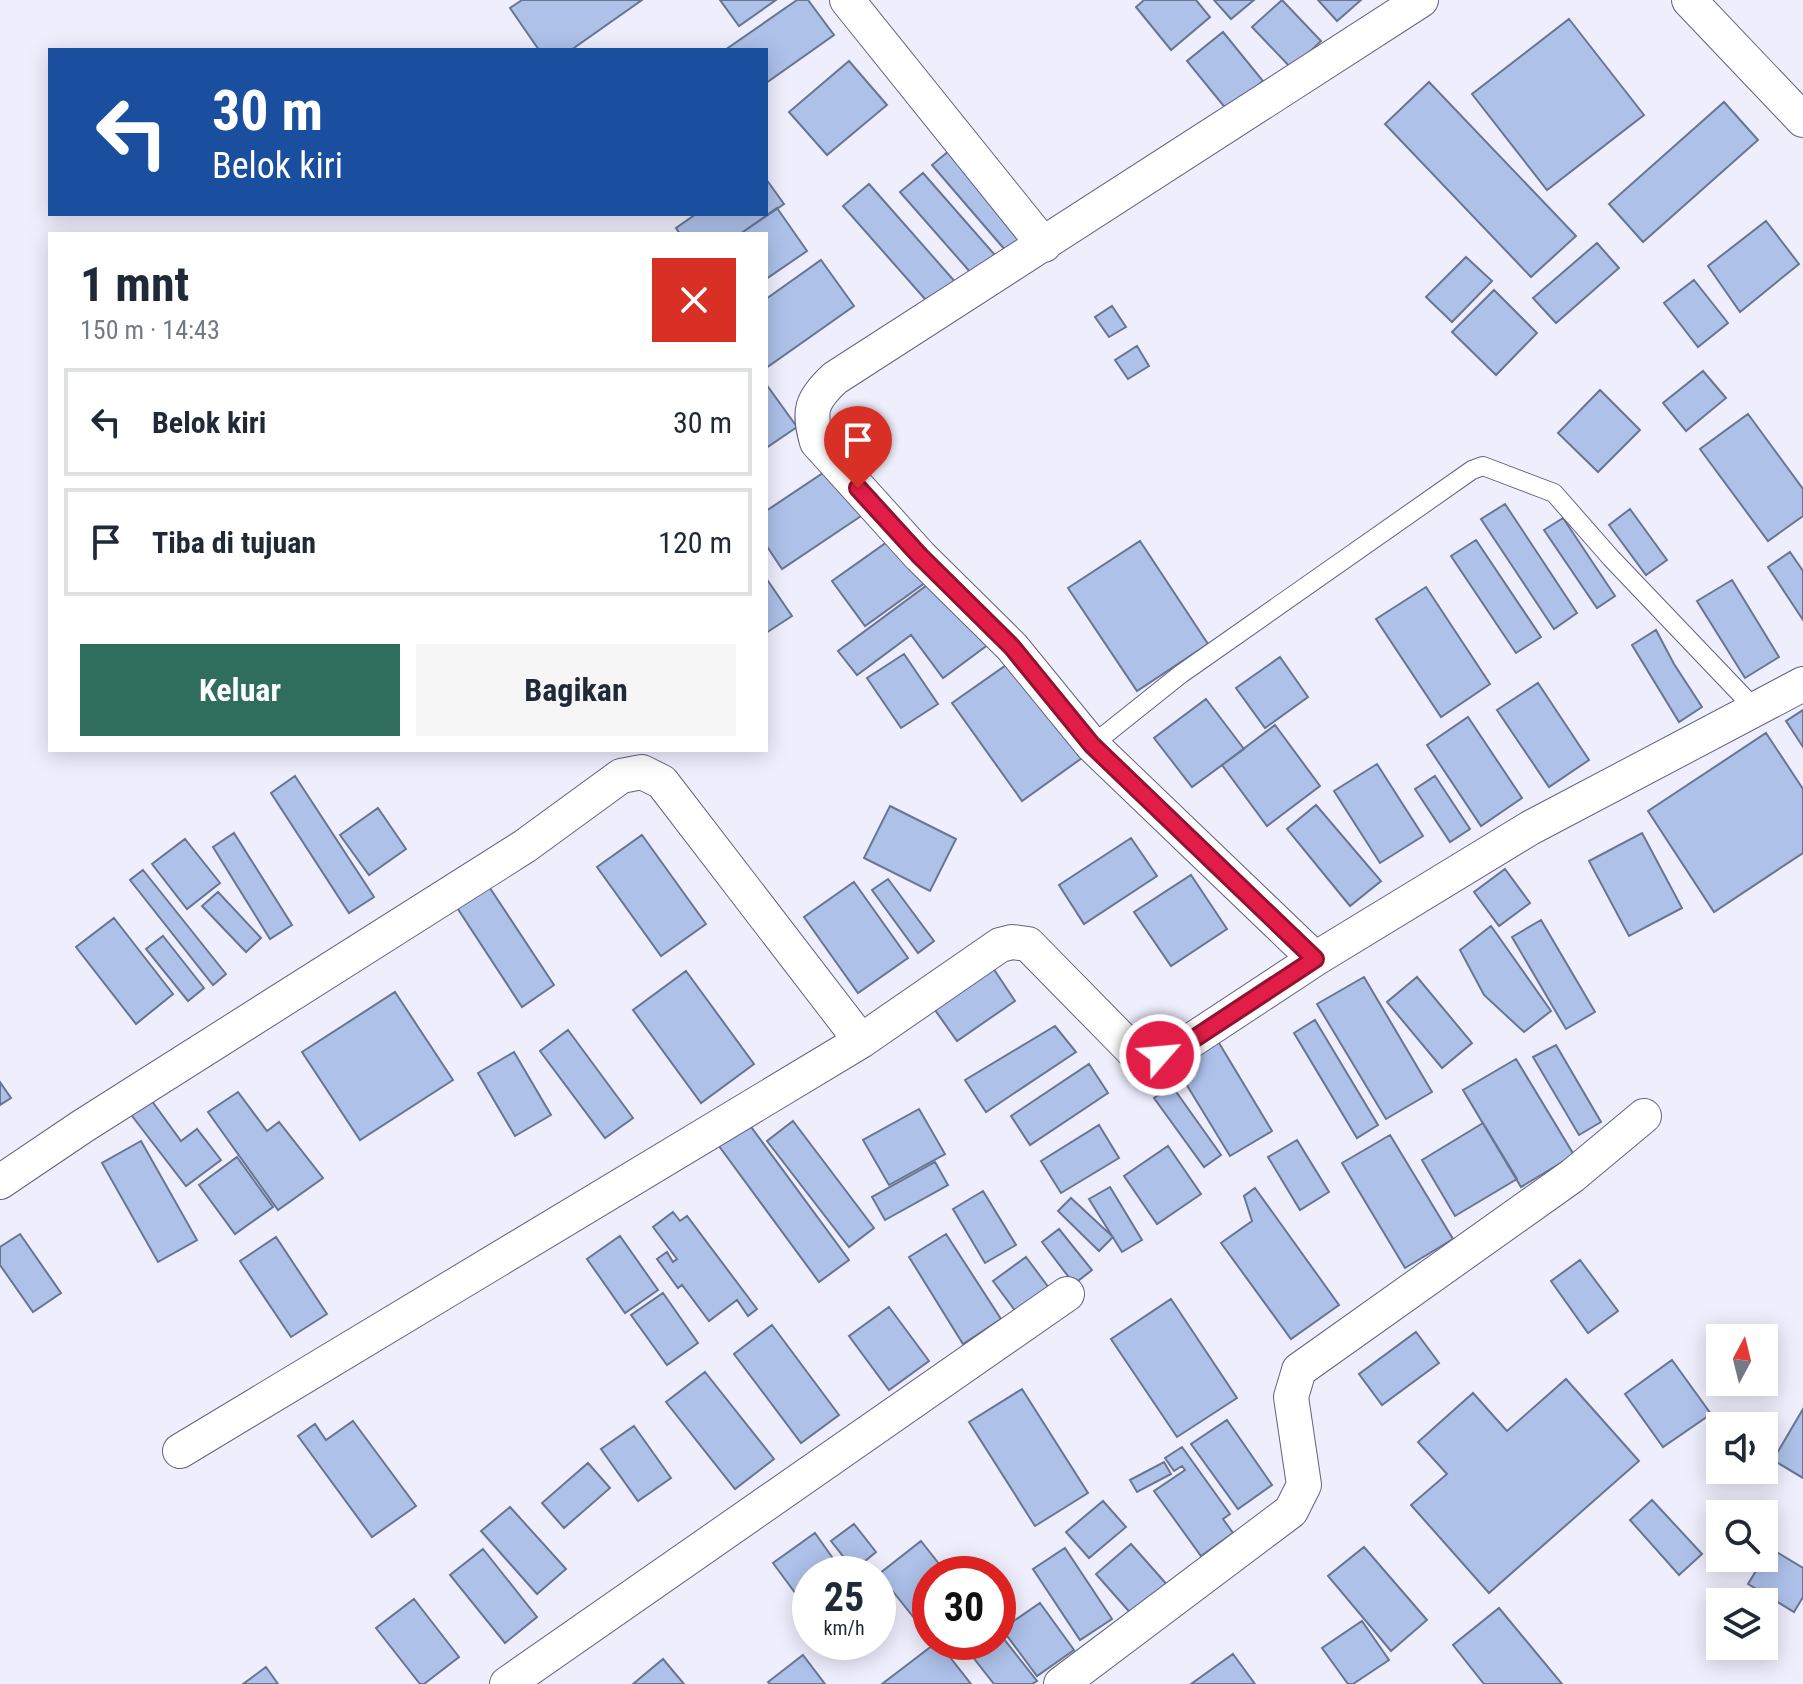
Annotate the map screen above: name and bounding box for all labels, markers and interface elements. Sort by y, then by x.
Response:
text: 30 m [212,78,323,144]
icon: left [80,80,184,184]
text: Belok kiri [212,145,343,187]
text: 1 mnt [80,256,189,313]
button: close [652,258,736,342]
text: 150 m · 14:43 [80,315,220,345]
icon: left [84,400,128,444]
text: Belok kiri [152,405,266,440]
text: 30 m [673,405,732,440]
pin [824,406,892,488]
icon: arrive [836,418,880,462]
icon: arrive [84,520,128,564]
text: Tiba di tujuan [152,525,316,560]
text: 120 m [658,525,732,560]
button: Keluar [80,644,400,736]
button: Bagikan [416,644,736,736]
position arrow [1118,1013,1202,1097]
north arrow [1706,1324,1778,1396]
map controls [1706,1324,1778,1660]
button: sound [1706,1412,1778,1484]
button: search [1706,1500,1778,1572]
speed limit sign: 30 [912,1556,1016,1660]
text: 25 [824,1574,864,1621]
button: layers [1706,1588,1778,1660]
text: km/h [823,1616,865,1640]

